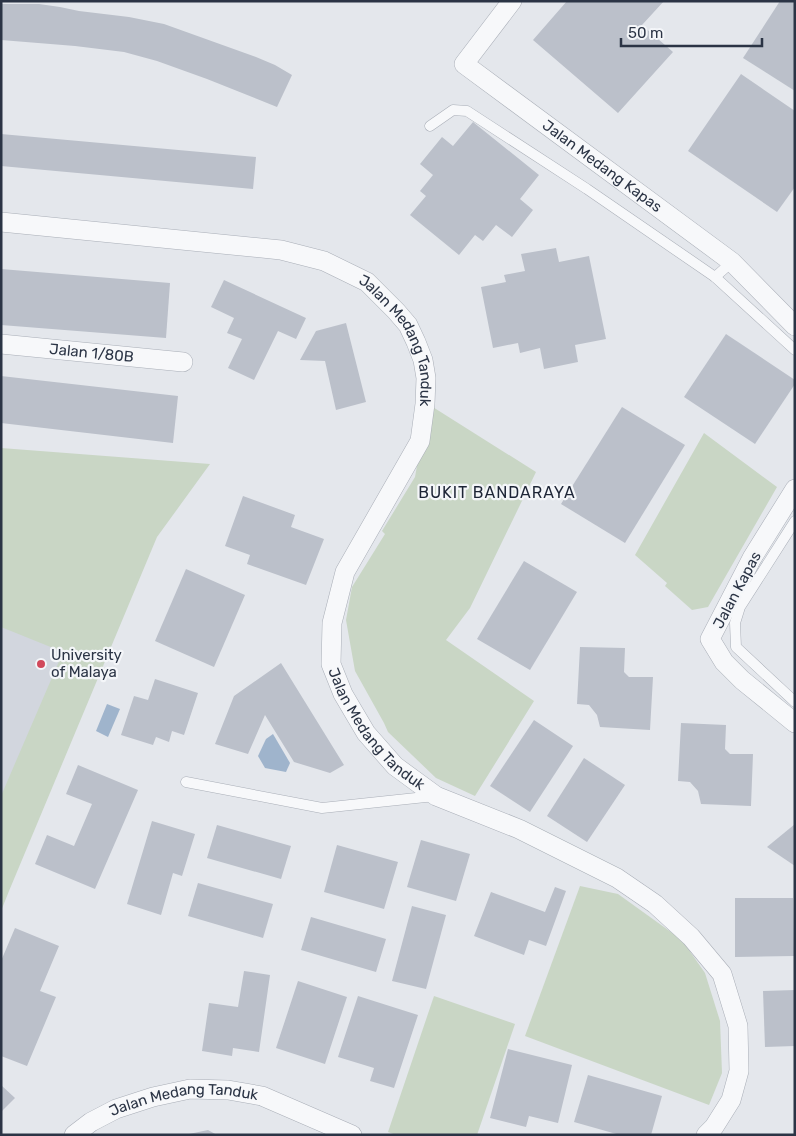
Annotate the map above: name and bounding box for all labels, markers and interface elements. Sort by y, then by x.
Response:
scale bar [621,15,762,47]
text: 50 m [628,24,663,42]
street label: Jalan Medang Kapas [539,116,666,216]
street label: Jalan Medang Tanduk [356,271,435,407]
street label: Jalan 1/80B [48,340,135,366]
district label: BUKIT BANDARAYA [418,483,576,502]
street label: Jalan Kapas [709,548,765,632]
place label: University of Malaya [51,646,122,681]
marker: University of Malaya [35,658,47,670]
street label: Jalan Medang Tanduk [324,665,429,794]
street label: Jalan Medang Tanduk [106,1080,260,1120]

